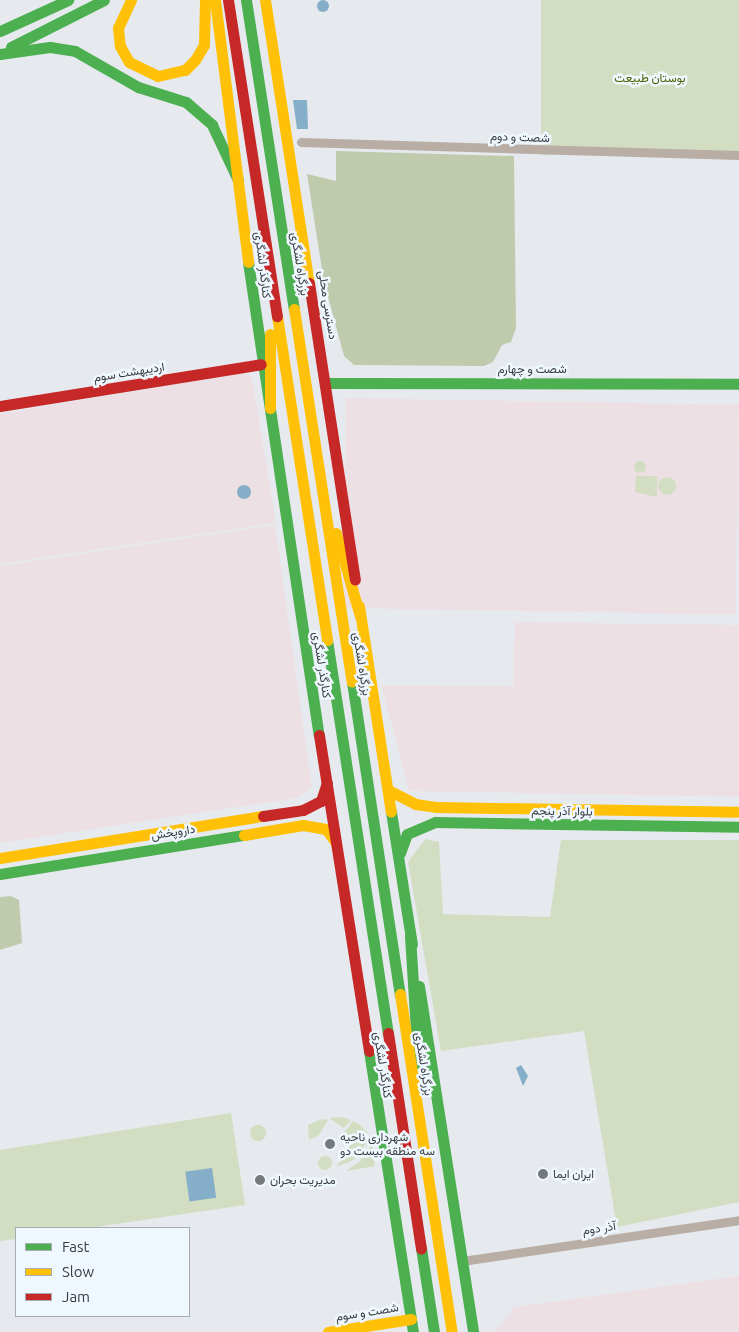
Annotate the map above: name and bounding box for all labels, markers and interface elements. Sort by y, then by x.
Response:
park label: بوستان طبیعت [614,71,686,85]
street label: شصت و دوم [490,129,550,145]
street label: کنارگذر لشگری [252,231,274,299]
street label: بزرگراه لشگری [288,231,312,297]
street label: دسترسی محلی [315,270,341,340]
street label: اردیبهشت سوم [93,359,165,385]
street label: شصت و چهارم [497,362,567,376]
street label: کنارگذر لشگری [310,631,334,699]
street label: بزرگراه لشگری [350,631,374,697]
street label: بلوار آذر پنجم [531,803,593,819]
street label: داروپخش [150,821,196,843]
street label: کنارگذر لشگری [371,1031,395,1099]
street label: بزرگراه لشگری [412,1031,436,1097]
place label: شهرداری ناحیه سه منطقه بیست دو [340,1130,435,1158]
marker: شهرداری ناحیه سه منطقه بیست دو [324,1138,336,1150]
place label: ایران ایما [553,1167,594,1181]
marker: ایران ایما [537,1168,549,1180]
place label: مدیریت بحران [270,1173,336,1187]
marker: مدیریت بحران [254,1174,266,1186]
street label: آذر دوم [581,1219,617,1237]
legend [15,1227,190,1317]
text: Fast [62,1238,89,1255]
text: Slow [62,1263,94,1280]
text: Jam [62,1288,90,1305]
street label: شصت و سوم [334,1300,400,1324]

